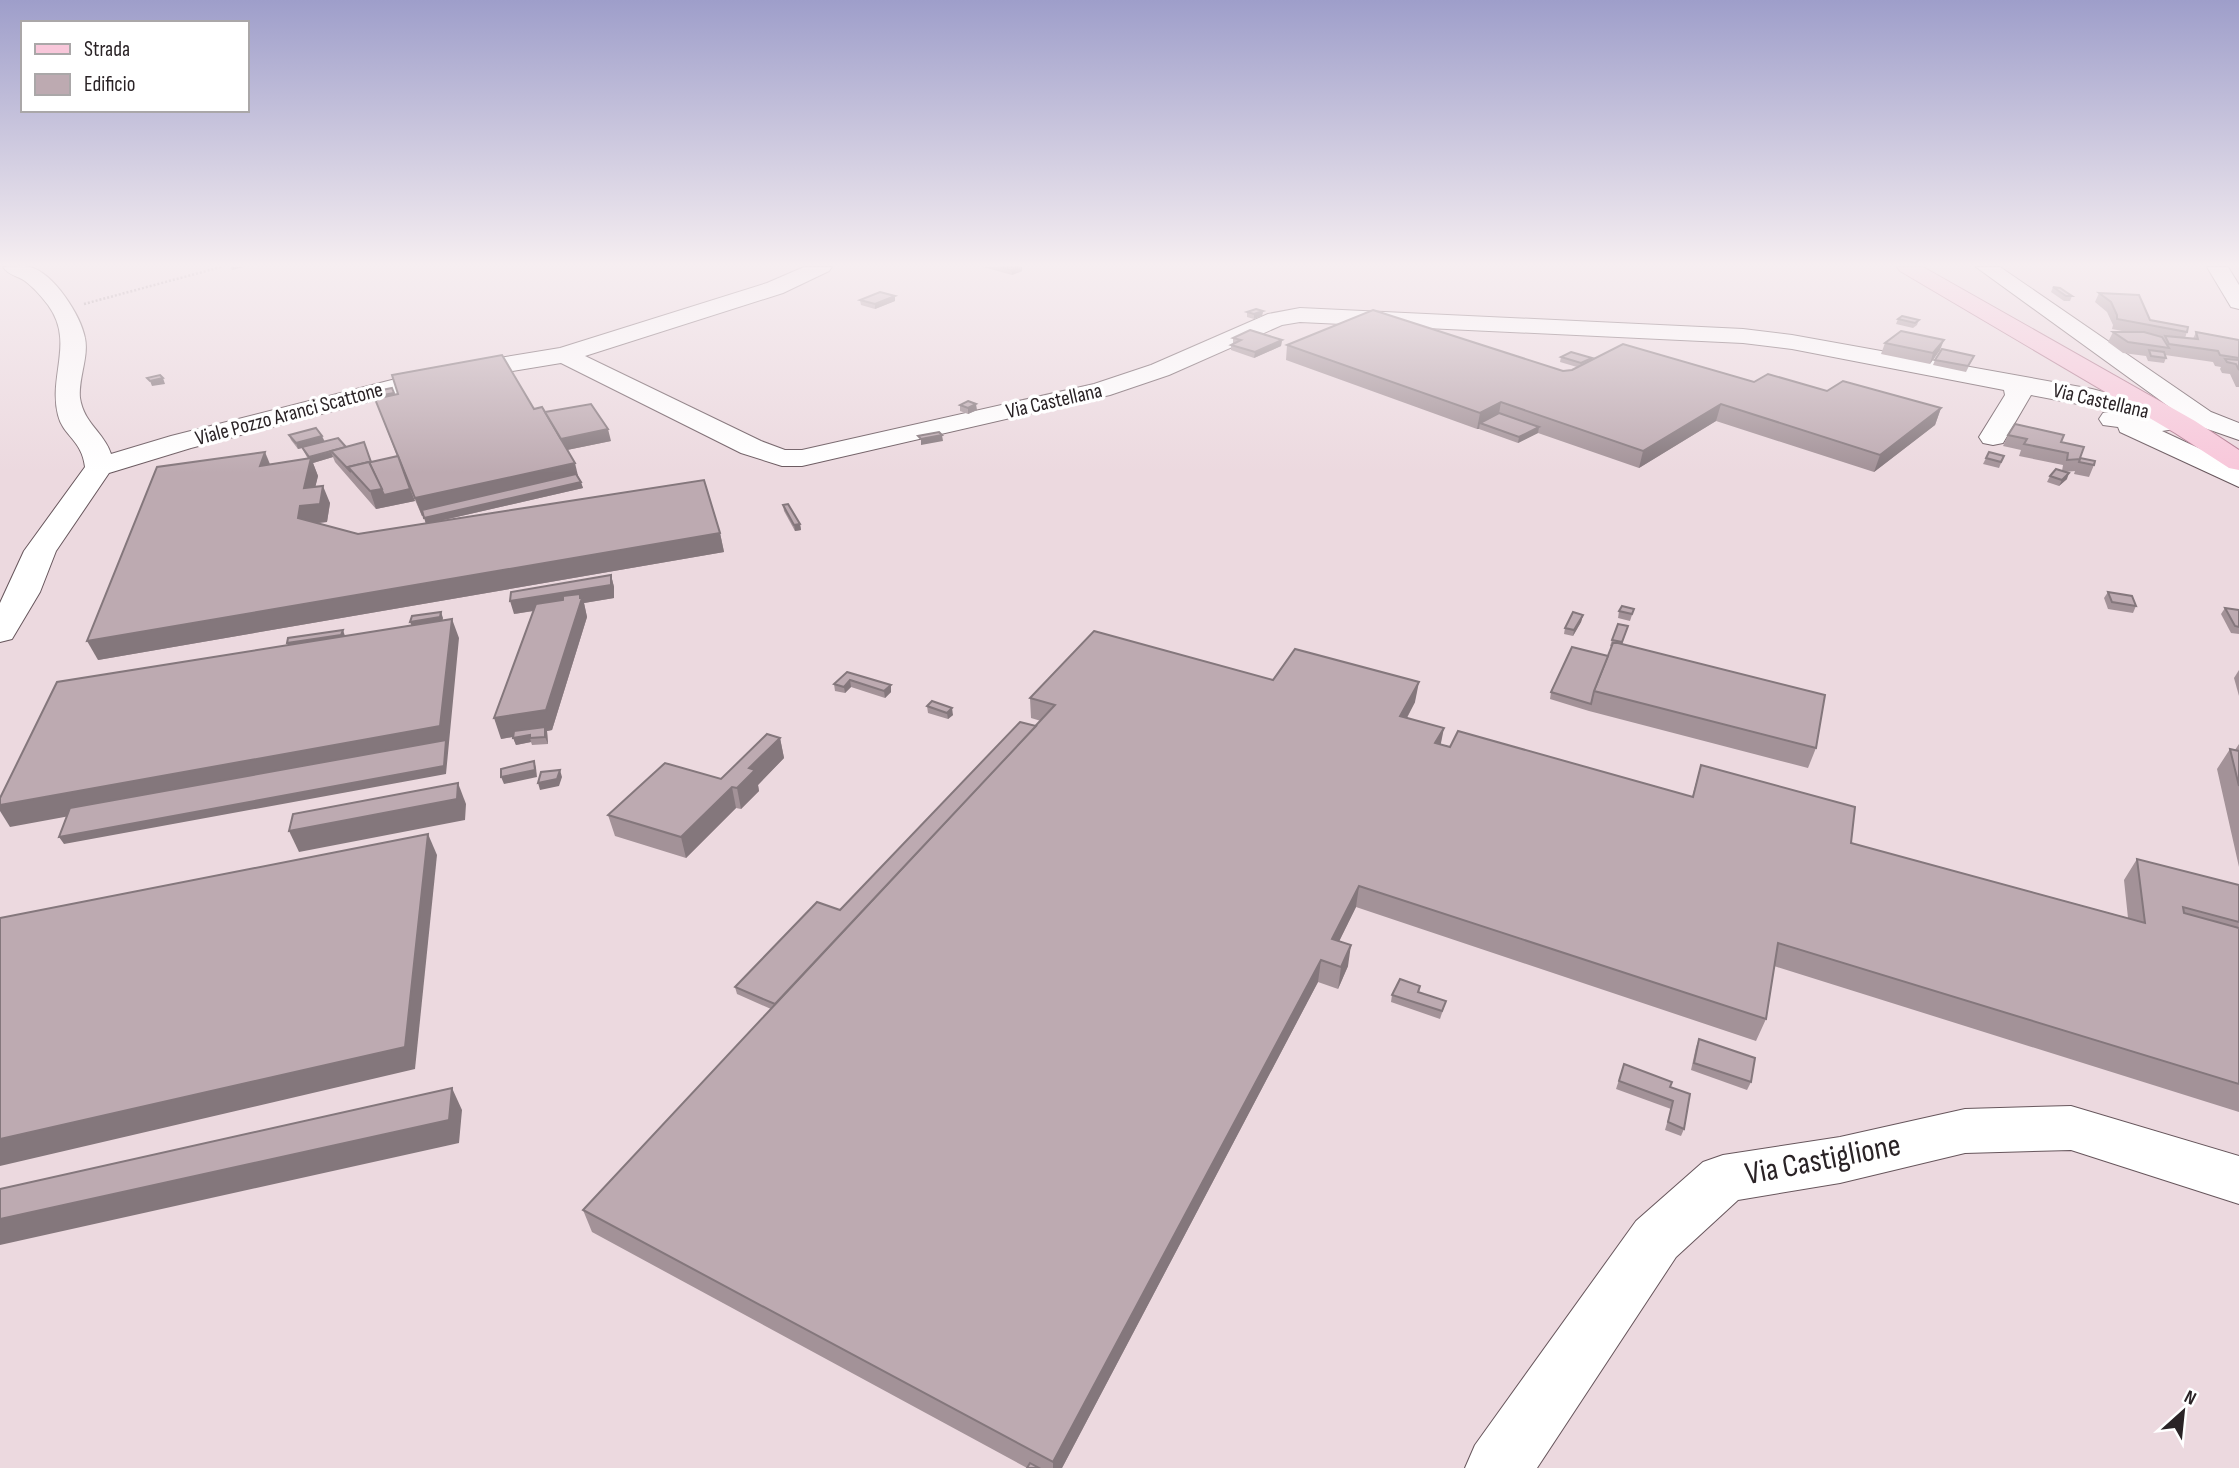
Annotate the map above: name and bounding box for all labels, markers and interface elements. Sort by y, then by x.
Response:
legend [21,21,248,112]
text: Strada [84,37,130,62]
text: Edificio [84,72,135,97]
street label: Viale Pozzo Aranci Scattone [192,377,386,451]
street label: Via Castellana [1003,378,1105,424]
street label: Via Castellana [2050,378,2152,424]
street label: Via Castiglione [1742,1126,1904,1194]
north arrow [2148,1377,2218,1447]
text: N [2180,1386,2200,1411]

